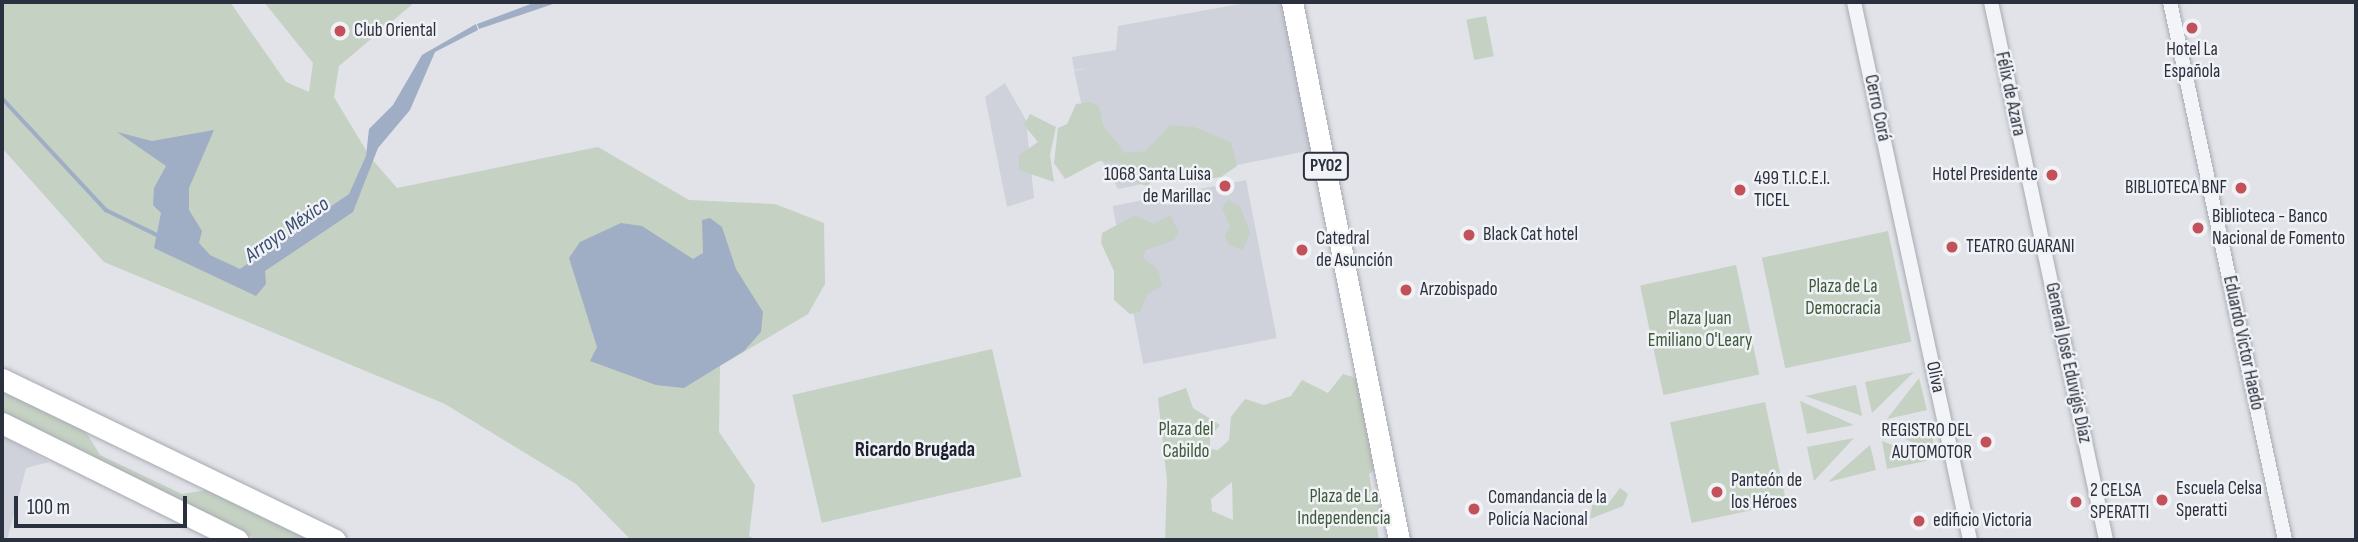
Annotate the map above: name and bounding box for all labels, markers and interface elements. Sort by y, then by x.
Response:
place label: Club Oriental [354,20,436,42]
marker: Hotel La Española [2184,20,2200,36]
marker: Club Oriental [332,23,348,39]
place label: Hotel La Española [2164,39,2220,83]
street label: Félix de Azara [1990,50,2030,138]
street label: Cerro Corá [1859,73,1895,143]
road number: PY02 [1302,152,1350,181]
place label: 1068 Santa Luisa de Marillac [1104,164,1211,208]
place label: Hotel Presidente [1932,164,2038,186]
marker: Hotel Presidente [2044,167,2060,183]
place label: 499 T.I.C.E.I. TICEL [1754,168,1830,212]
place label: BIBLIOTECA BNF [2125,177,2227,199]
marker: 1068 Santa Luisa de Marillac [1217,178,1233,194]
marker: BIBLIOTECA BNF [2233,180,2249,196]
marker: 499 T.I.C.E.I. TICEL [1732,182,1748,198]
water label: Arroyo México [240,192,334,268]
place label: Biblioteca - Banco Nacional de Fomento [2212,206,2345,250]
marker: Biblioteca - Banco Nacional de Fomento [2190,220,2206,236]
place label: Black Cat hotel [1483,224,1578,246]
marker: Black Cat hotel [1461,227,1477,243]
place label: Catedral de Asunción [1316,228,1393,272]
place label: TEATRO GUARANI [1966,236,2075,258]
marker: TEATRO GUARANI [1944,239,1960,255]
marker: Catedral de Asunción [1294,242,1310,258]
street label: Eduardo Victor Haedo [2218,274,2268,412]
park label: Plaza de La Democracia [1805,276,1881,320]
place label: Arzobispado [1420,279,1498,301]
street label: General José Eduvigis Díaz [2040,281,2096,445]
marker: Arzobispado [1398,282,1414,298]
park label: Plaza Juan Emiliano O'Leary [1648,308,1752,352]
street label: Oliva [1921,359,1949,395]
park label: Plaza del Cabildo [1158,419,1214,463]
place label: REGISTRO DEL AUTOMOTOR [1881,420,1972,464]
marker: REGISTRO DEL AUTOMOTOR [1978,434,1994,450]
district label: Ricardo Brugada [855,437,975,463]
place label: Panteón de los Héroes [1731,470,1802,514]
place label: Escuela Celsa Speratti [2176,478,2262,522]
place label: 2 CELSA SPERATTI [2090,480,2149,524]
scale bar [18,482,191,526]
marker: Panteón de los Héroes [1709,484,1725,500]
park label: Plaza de La Independencia [1297,486,1391,530]
place label: Comandancia de la Policía Nacional [1488,487,1607,531]
marker: Escuela Celsa Speratti [2154,492,2170,508]
marker: 2 CELSA SPERATTI [2068,494,2084,510]
text: 100 m [27,495,70,520]
marker: Comandancia de la Policía Nacional [1466,501,1482,517]
place label: edificio Victoria [1933,510,2032,532]
marker: edificio Victoria [1911,513,1927,529]

